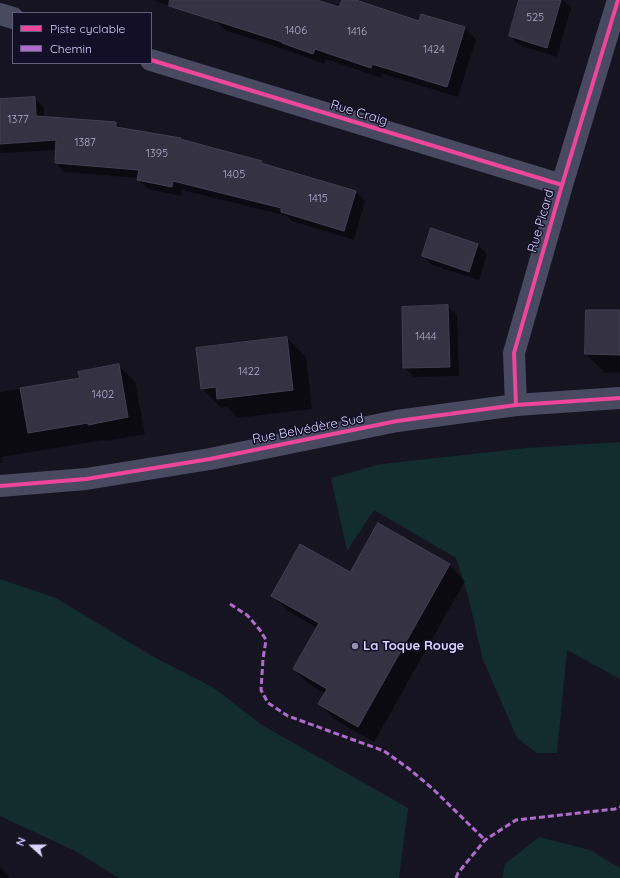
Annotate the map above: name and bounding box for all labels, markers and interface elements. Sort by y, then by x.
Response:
house number: 525 [526,11,544,25]
legend [12,12,152,64]
text: Piste cyclable [50,21,125,36]
house number: 1406 [285,24,307,38]
house number: 1416 [347,25,367,39]
text: Chemin [50,41,92,56]
house number: 1424 [423,43,445,57]
street label: Rue Craig [329,97,389,129]
house number: 1377 [7,113,29,127]
house number: 1387 [74,136,96,150]
house number: 1395 [146,147,168,161]
house number: 1405 [223,168,245,182]
street label: Rue Picard [525,188,557,254]
house number: 1415 [308,192,328,206]
house number: 1444 [415,330,437,344]
house number: 1422 [238,365,260,379]
house number: 1402 [92,388,114,402]
street label: Rue Belvédère Sud [251,411,365,447]
place label: La Toque Rouge [363,638,464,654]
marker: La Toque Rouge [350,641,360,651]
north arrow [12,826,52,866]
text: N [13,835,29,848]

